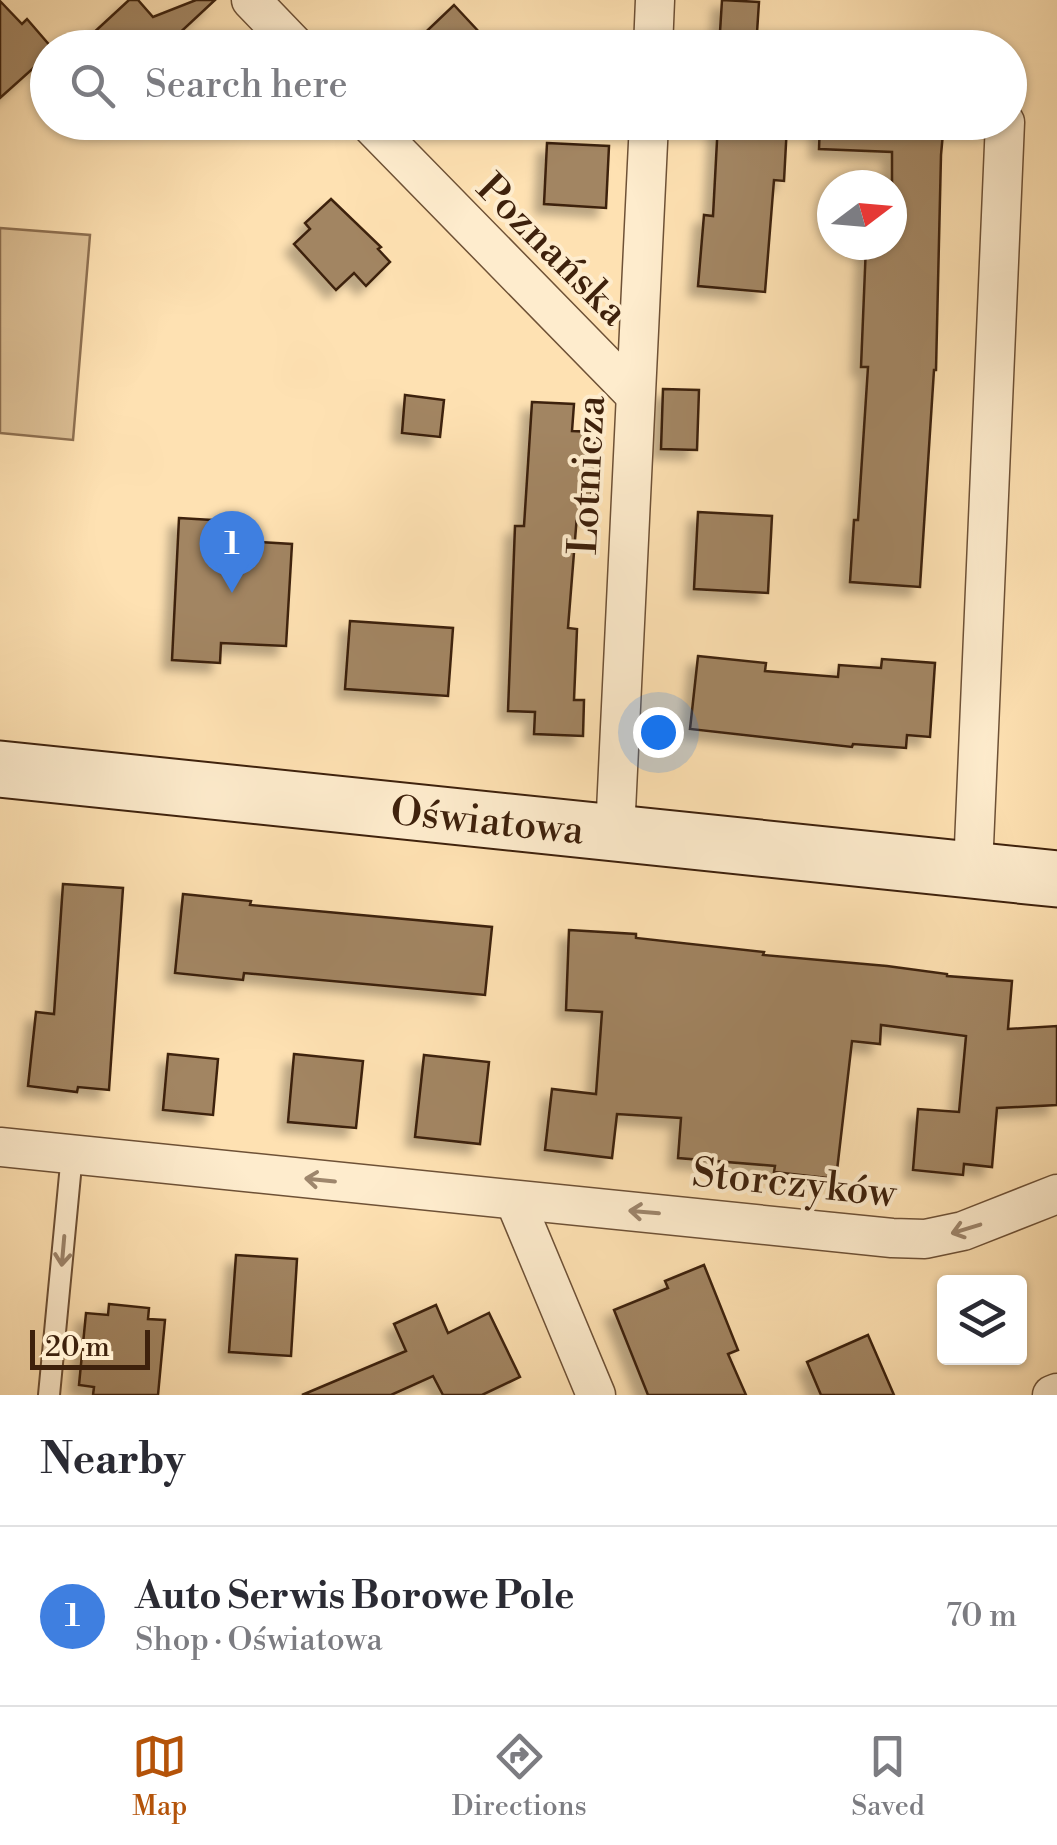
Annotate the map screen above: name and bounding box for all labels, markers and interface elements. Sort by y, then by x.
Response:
search box [30,30,1027,140]
icon: search [65,58,120,113]
text: Search here [145,62,348,109]
street label: Poznańska [465,164,638,337]
north arrow [817,170,907,260]
street label: Lotnicza [559,393,617,556]
pin: 1 [200,510,264,593]
your location [633,707,684,758]
street label: Oświatowa [388,787,587,857]
street label: Storczyków [689,1148,900,1221]
one-way arrow [305,1170,337,1189]
one-way arrow [628,1203,660,1222]
one-way arrow [951,1221,982,1239]
one-way arrow [53,1235,72,1267]
map controls [937,1275,1027,1365]
button: layers [937,1275,1027,1365]
scale bar [30,1325,150,1370]
text: 20 m [45,1330,110,1365]
text: Nearby [40,1434,185,1487]
text: Auto Serwis Borowe Pole [135,1573,575,1620]
text: 1 [65,1596,80,1636]
text: 70 m [946,1596,1017,1636]
text: Shop · Oświatowa [135,1620,383,1660]
tab: Map [132,1729,187,1824]
tab: Directions [452,1729,587,1824]
tab: Saved [851,1729,925,1824]

